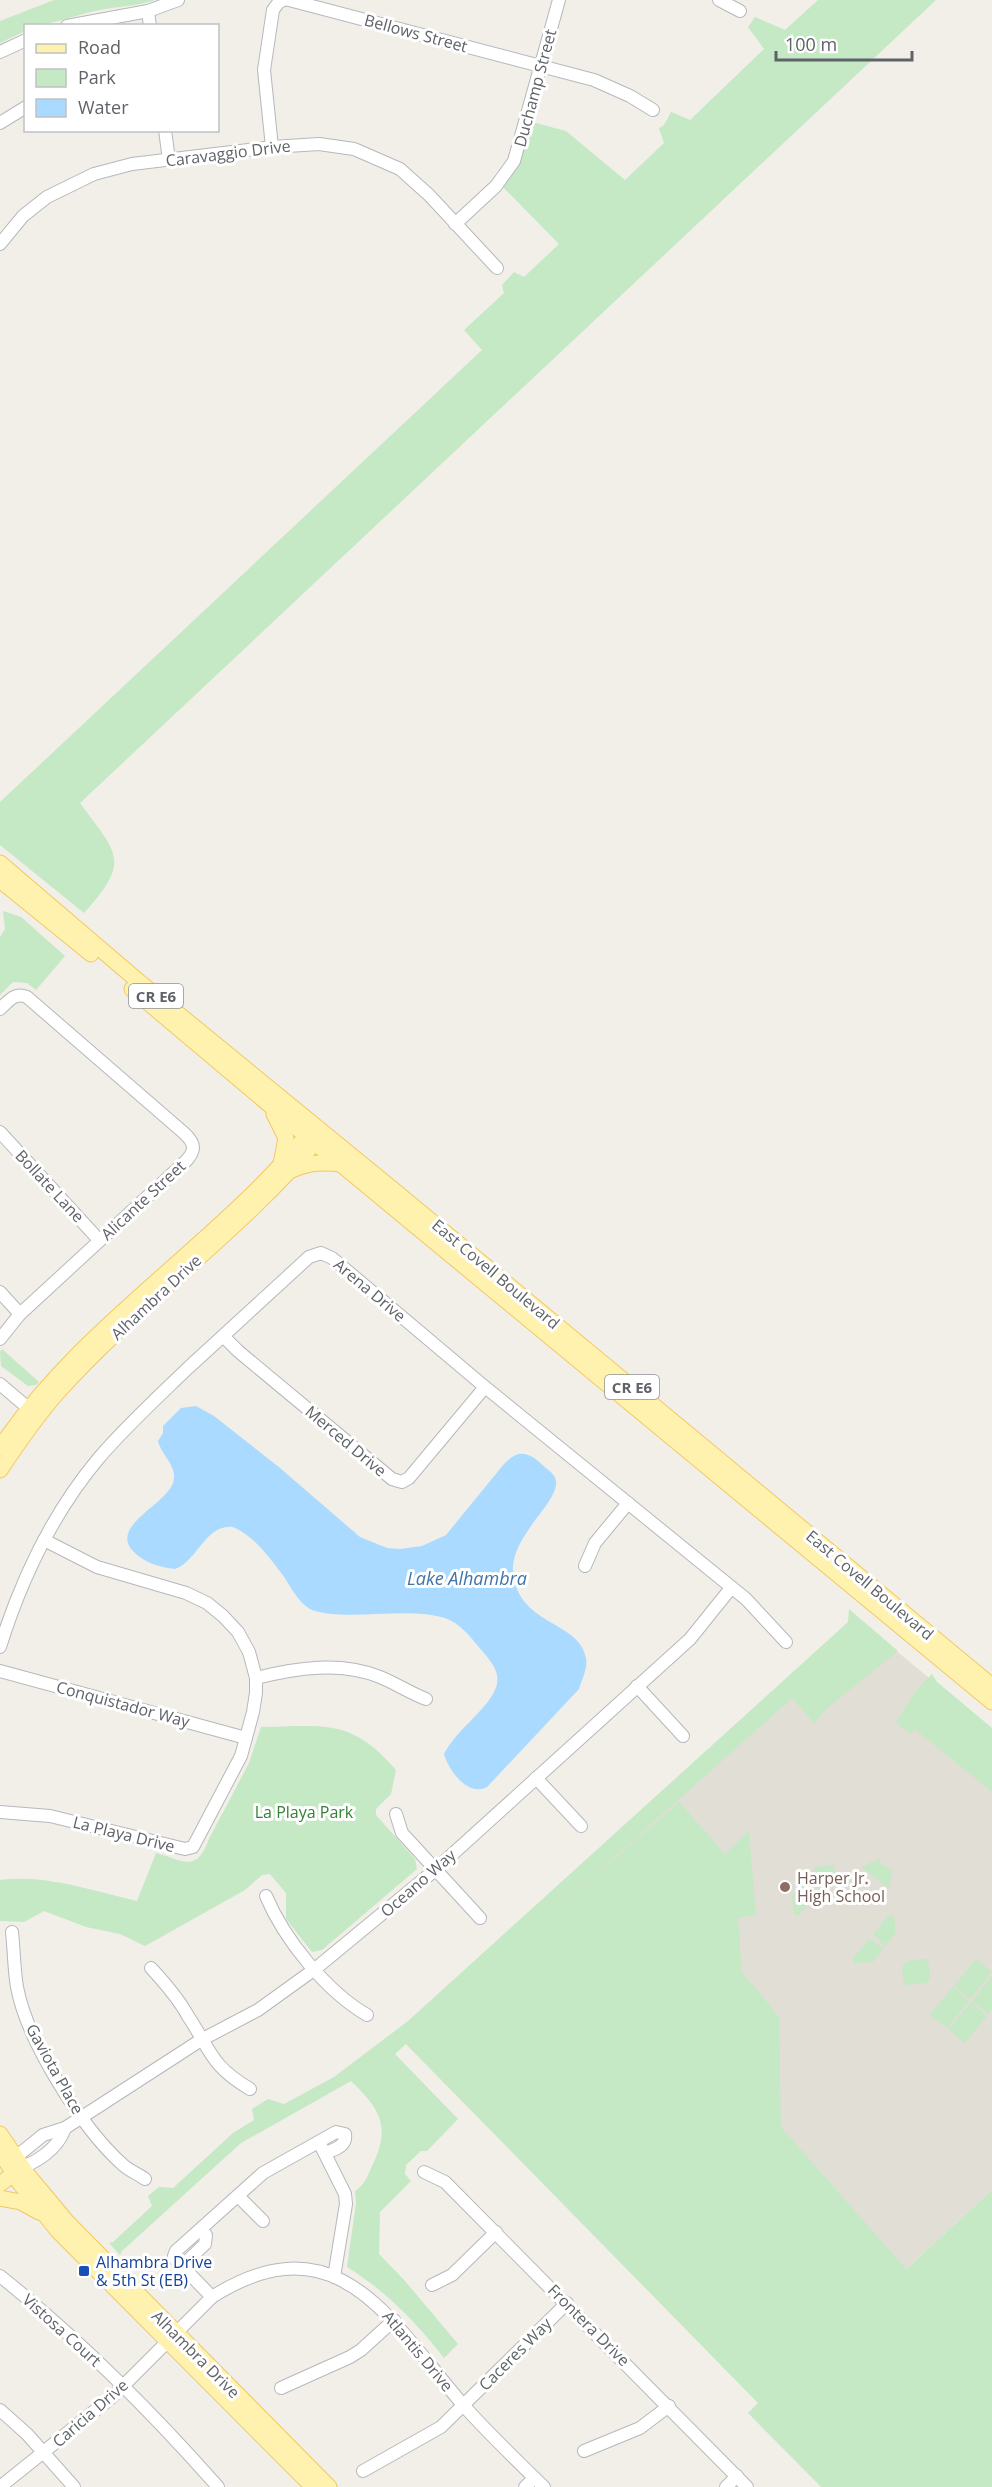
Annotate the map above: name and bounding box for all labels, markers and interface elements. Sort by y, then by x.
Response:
street label: Bellows Street [362,9,470,57]
legend [24,24,219,132]
scale bar [776,24,912,62]
street label: Duchamp Street [509,26,561,149]
text: 100 m [785,32,837,56]
text: Road [78,35,121,59]
text: Park [78,65,116,89]
text: Water [78,95,129,119]
street label: Caravaggio Drive [164,134,292,172]
road number: CR E6 [129,984,183,1008]
street label: Bollate Lane [11,1145,89,1227]
street label: Alicante Street [96,1155,190,1245]
street label: East Covell Boulevard [428,1214,564,1334]
street label: Alhambra Drive [106,1249,206,1345]
street label: Arena Drive [329,1253,411,1327]
road number: CR E6 [605,1375,659,1399]
street label: Merced Drive [301,1401,391,1481]
street label: East Covell Boulevard [802,1525,938,1645]
water label: Lake Alhambra [407,1566,527,1590]
street label: Conquistador Way [54,1676,193,1733]
park label: La Playa Park [255,1801,354,1823]
street label: La Playa Drive [71,1811,177,1857]
street label: Oceano Way [376,1843,461,1922]
place label: Harper Jr. High School [797,1867,885,1907]
marker: Harper Jr. High School [778,1880,792,1894]
street label: Gaviota Place [21,2020,89,2118]
place label: Alhambra Drive & 5th St (EB) [96,2251,212,2291]
marker: Alhambra Drive & 5th St (EB) [77,2264,91,2278]
street label: Frontera Drive [543,2279,635,2371]
street label: Vistosa Court [18,2289,106,2371]
street label: Alhambra Drive [147,2305,245,2403]
street label: Atlantis Drive [378,2306,458,2396]
street label: Caceres Way [474,2312,557,2395]
street label: Caricia Drive [48,2374,132,2452]

